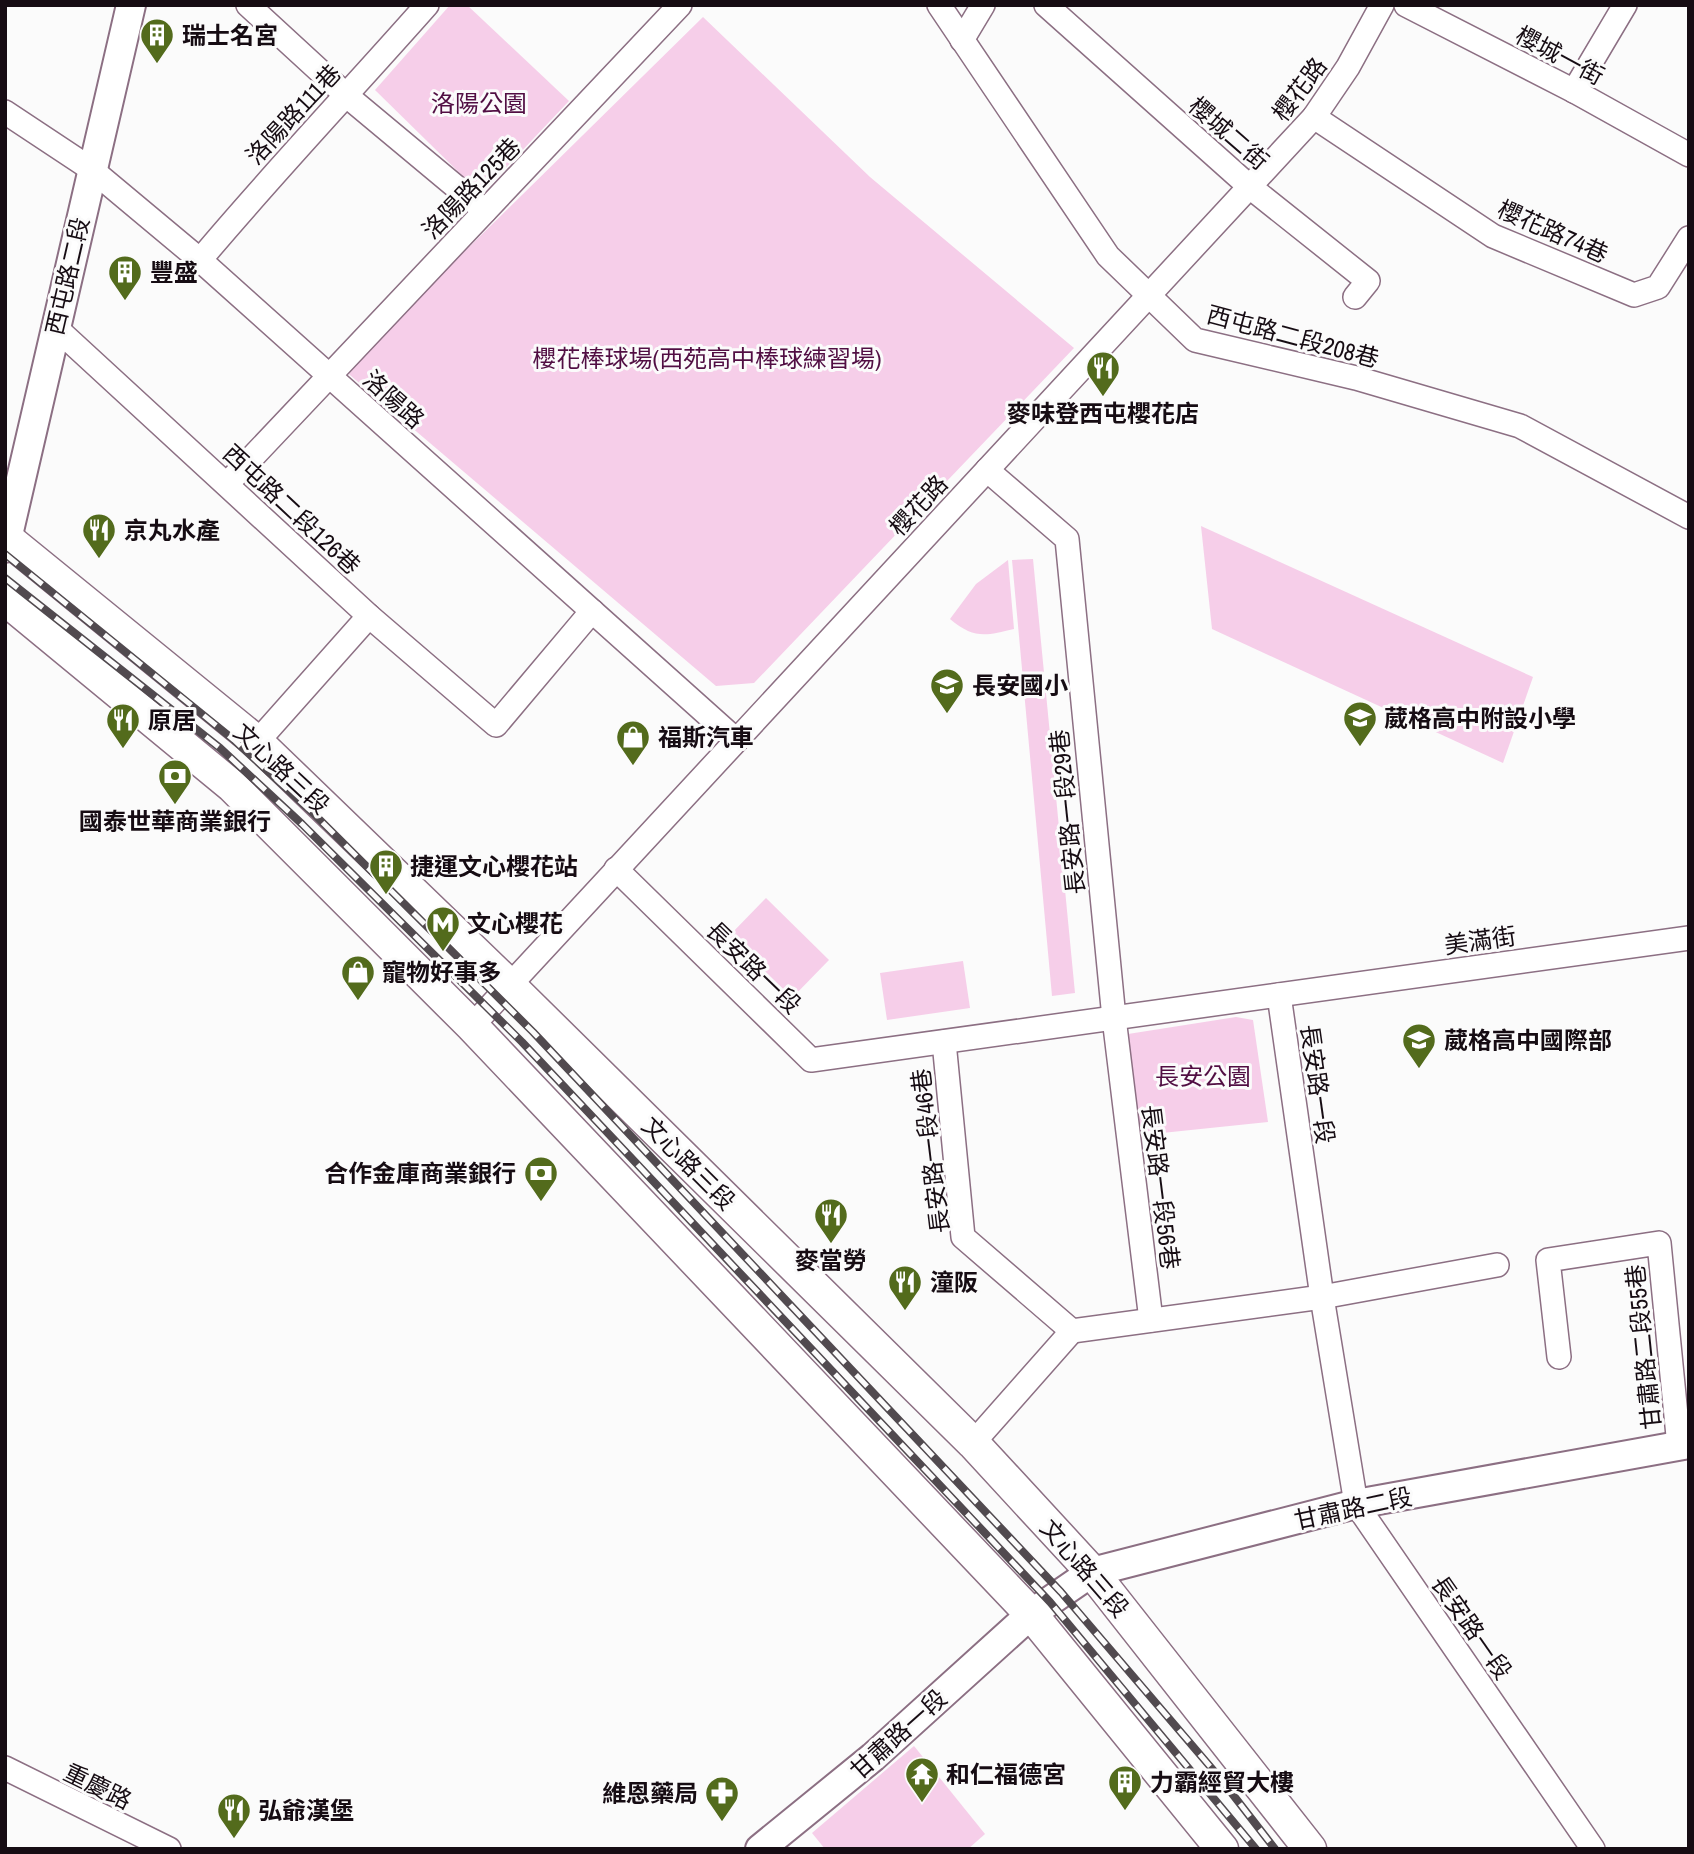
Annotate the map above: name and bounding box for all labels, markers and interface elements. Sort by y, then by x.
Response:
building icon: 瑞士名宮 [138,16,176,65]
street label: 櫻城一街 [1510,18,1610,92]
place label: 瑞士名宮 [182,19,278,51]
street label: 櫻花路 [1265,51,1333,127]
street label: 洛陽路111巷 [238,57,348,171]
park label: 洛陽公園 [431,87,527,119]
street label: 櫻城二街 [1182,89,1276,177]
street label: 洛陽路125巷 [415,131,527,245]
street label: 櫻花路74巷 [1493,192,1613,270]
street label: 西屯路二段 [38,214,96,338]
building icon: 豐盛 [106,253,144,302]
place label: 豐盛 [150,256,198,288]
street label: 西屯路二段208巷 [1203,298,1383,374]
park label: 櫻花棒球場(西苑高中棒球練習場) [532,342,882,374]
restaurant icon: 麥味登西屯櫻花店 [1084,349,1122,398]
street label: 洛陽路 [357,363,431,435]
place label: 麥味登西屯櫻花店 [1007,397,1199,429]
street label: 西屯路二段126巷 [216,437,368,581]
street label: 櫻花路 [882,468,954,542]
restaurant icon: 京丸水產 [80,511,118,560]
place label: 京丸水產 [124,514,220,546]
school or university icon: 長安國小 [928,666,966,715]
place label: 長安國小 [972,669,1068,701]
school or university icon: 葳格高中附設小學 [1341,699,1379,748]
restaurant icon: 原居 [104,701,142,750]
place label: 葳格高中附設小學 [1384,702,1576,734]
place label: 原居 [148,704,196,736]
street label: 文心路三段 [227,715,337,821]
shop icon: 福斯汽車 [614,718,652,767]
place label: 福斯汽車 [658,721,754,753]
street label: 長安路一段29巷 [1042,728,1092,896]
bank icon: 國泰世華商業銀行 [156,757,194,806]
place label: 國泰世華商業銀行 [79,805,271,837]
building icon: 捷運文心櫻花站 [367,847,405,896]
place label: 捷運文心櫻花站 [410,850,578,882]
metro station icon: 文心櫻花 [424,904,462,953]
place label: 文心櫻花 [467,907,563,939]
street label: 長安路一段 [700,914,808,1020]
street label: 美滿街 [1442,919,1518,961]
shop icon: 寵物好事多 [339,953,377,1002]
place label: 寵物好事多 [382,956,502,988]
school or university icon: 葳格高中國際部 [1400,1021,1438,1070]
street label: 長安路一段 [1294,1022,1342,1146]
place label: 葳格高中國際部 [1444,1024,1612,1056]
park label: 長安公園 [1155,1060,1251,1092]
street label: 長安路一段46巷 [904,1067,956,1235]
street label: 長安路一段56巷 [1135,1103,1187,1271]
street label: 文心路三段 [635,1109,743,1217]
bank icon: 合作金庫商業銀行 [522,1154,560,1203]
place label: 合作金庫商業銀行 [324,1157,516,1189]
restaurant icon: 麥當勞 [812,1196,850,1245]
place label: 麥當勞 [795,1244,867,1276]
restaurant icon: 潼阪 [886,1263,924,1312]
street label: 甘肅路二段55巷 [1618,1263,1668,1431]
place label: 潼阪 [930,1266,978,1298]
street label: 甘肅路二段 [1291,1480,1415,1536]
street label: 文心路三段 [1034,1512,1136,1624]
street label: 長安路一段 [1424,1569,1520,1685]
street label: 甘肅路一段 [843,1682,953,1786]
temple icon: 和仁福德宮 [903,1755,941,1804]
street label: 重慶路 [59,1756,137,1816]
place label: 和仁福德宮 [946,1758,1066,1790]
building icon: 力霸經貿大樓 [1106,1763,1144,1812]
place label: 力霸經貿大樓 [1150,1766,1294,1798]
pharmacy icon: 維恩藥局 [703,1774,741,1823]
place label: 維恩藥局 [602,1777,698,1809]
restaurant icon: 弘爺漢堡 [215,1791,253,1840]
place label: 弘爺漢堡 [258,1794,354,1826]

